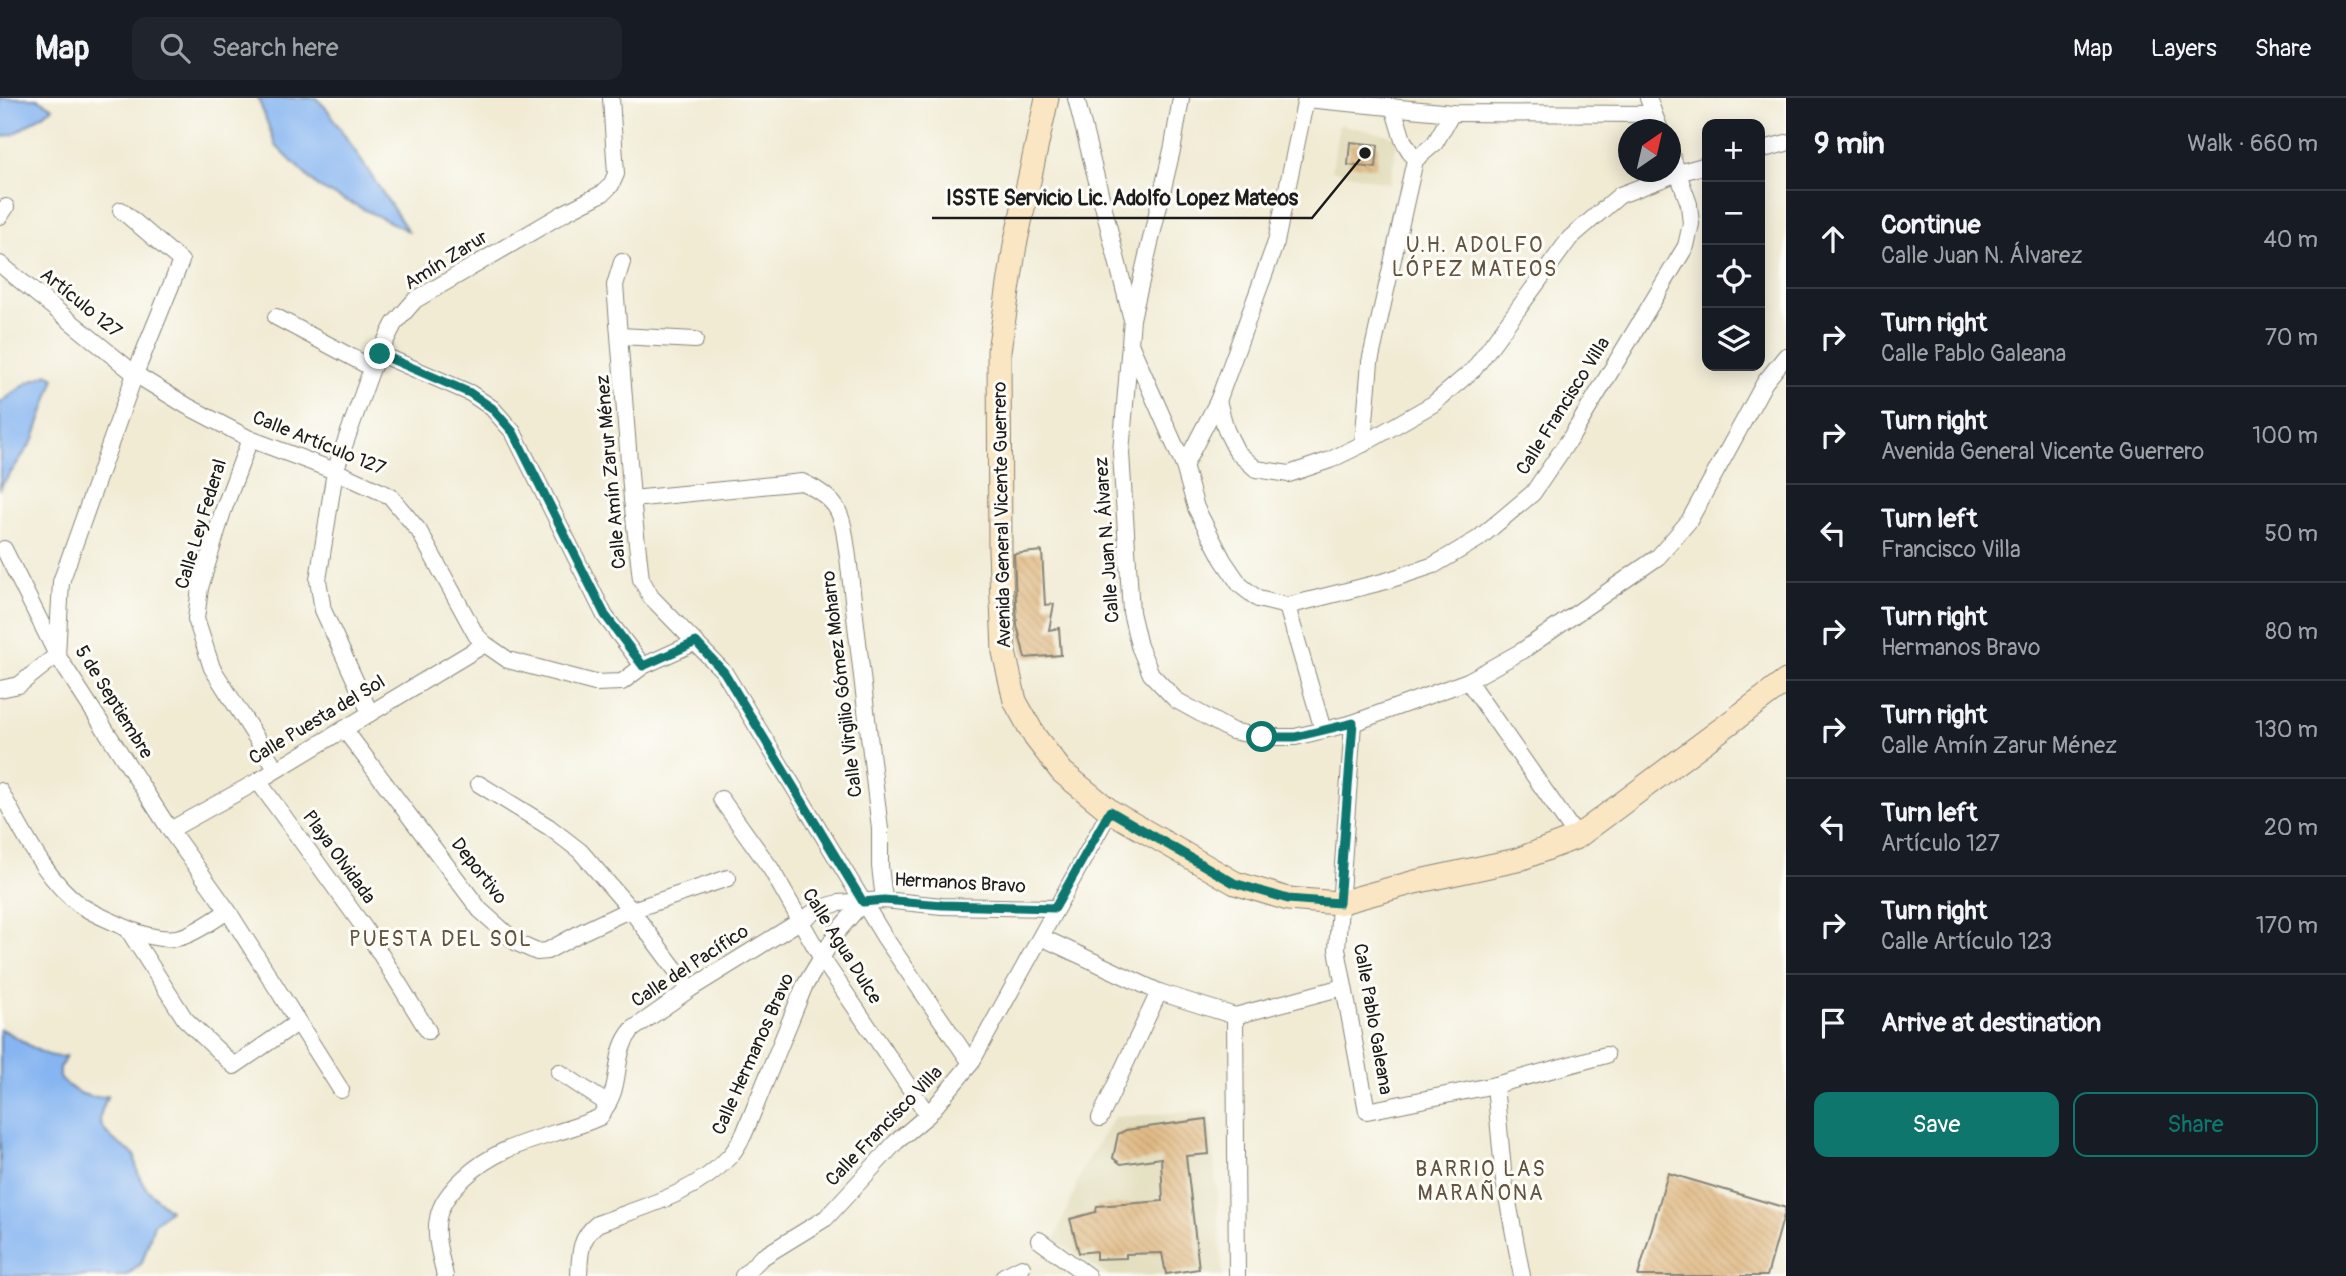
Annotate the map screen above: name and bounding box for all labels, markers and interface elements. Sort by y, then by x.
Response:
search box [132,17,622,80]
text: Map [35,28,90,69]
icon: search [156,29,194,67]
text: Search here [212,32,339,64]
text: Map [2073,34,2113,63]
text: Layers [2151,34,2217,63]
text: Share [2255,34,2311,63]
north arrow [1618,119,1681,182]
map controls [1702,119,1765,371]
button: + [1702,119,1765,182]
text: 9 min [1814,125,1885,162]
text: Walk · 660 m [2187,129,2318,158]
callout: ISSTE Servicio Lic. Adolfo Lopez Mateos [932,176,1312,218]
button: − [1702,182,1765,245]
text: ISSTE Servicio Lic. Adolfo Lopez Mateos [946,185,1299,212]
text: Continue [1881,209,1981,241]
icon: ahead [1814,220,1852,258]
street label: Amín Zarur [400,225,492,295]
text: 40 m [2264,225,2318,254]
district label: U.H. ADOLFO LÓPEZ MATEOS [1392,232,1558,283]
text: Calle Juan N. Álvarez [1881,241,2082,270]
button: locate [1702,245,1765,308]
street label: Artículo 127 [35,263,127,343]
text: Turn right [1881,307,1987,339]
button: layers [1702,308,1765,371]
icon: right [1814,318,1852,356]
text: 70 m [2265,323,2318,352]
street label: Calle Francisco Villa [1511,332,1615,480]
route end [364,338,395,369]
text: Calle Pablo Galeana [1881,339,2066,368]
street label: Calle Amín Zarur Ménez [591,374,631,570]
street label: Avenida General Vicente Guerrero [988,381,1016,649]
street label: Calle Artículo 127 [249,405,389,481]
text: Turn right [1881,405,1987,437]
icon: right [1814,416,1852,454]
text: 100 m [2252,421,2318,450]
text: Avenida General Vicente Guerrero [1881,437,2204,466]
street label: Calle Ley Federal [170,456,232,592]
street label: Calle Juan N. Álvarez [1089,456,1125,624]
text: Turn left [1881,503,1977,535]
icon: left [1814,514,1852,552]
text: 50 m [2264,519,2318,548]
text: Francisco Villa [1881,535,2021,564]
street label: Calle Virgilio Gómez Moharro [816,569,868,799]
text: Turn right [1881,601,1987,633]
icon: right [1814,612,1852,650]
text: 80 m [2265,617,2318,646]
text: Hermanos Bravo [1881,633,2040,662]
street label: 5 de Septiembre [70,641,159,764]
street label: Calle Puesta del Sol [244,670,390,770]
text: Turn right [1881,699,1987,731]
icon: right [1814,710,1852,748]
text: 130 m [2255,715,2318,744]
route start [1246,721,1277,752]
text: Calle Amín Zarur Ménez [1881,731,2117,760]
text: Turn left [1881,797,1977,829]
street label: Playa Olvidada [297,806,381,909]
icon: left [1814,808,1852,846]
text: 20 m [2264,813,2318,842]
text: Artículo 127 [1881,829,2000,858]
street label: Deportivo [446,833,512,909]
street label: Hermanos Bravo [894,868,1026,898]
street label: Calle Agua Dulce [797,884,888,1009]
text: Turn right [1881,895,1987,927]
icon: right [1814,906,1852,944]
text: 170 m [2256,911,2318,940]
street label: Calle del Pacífico [627,919,753,1013]
district label: PUESTA DEL SOL [349,926,533,953]
text: Calle Artículo 123 [1881,927,2052,956]
street label: Calle Pablo Galeana [1348,942,1398,1097]
street label: Calle Hermanos Bravo [707,969,799,1139]
icon: arrive [1814,1004,1852,1042]
text: Arrive at destination [1881,1007,2101,1039]
street label: Calle Francisco Villa [820,1061,948,1191]
button: Save [1814,1092,2059,1157]
button: Share [2073,1092,2318,1157]
district label: BARRIO LAS MARAÑONA [1415,1156,1547,1207]

